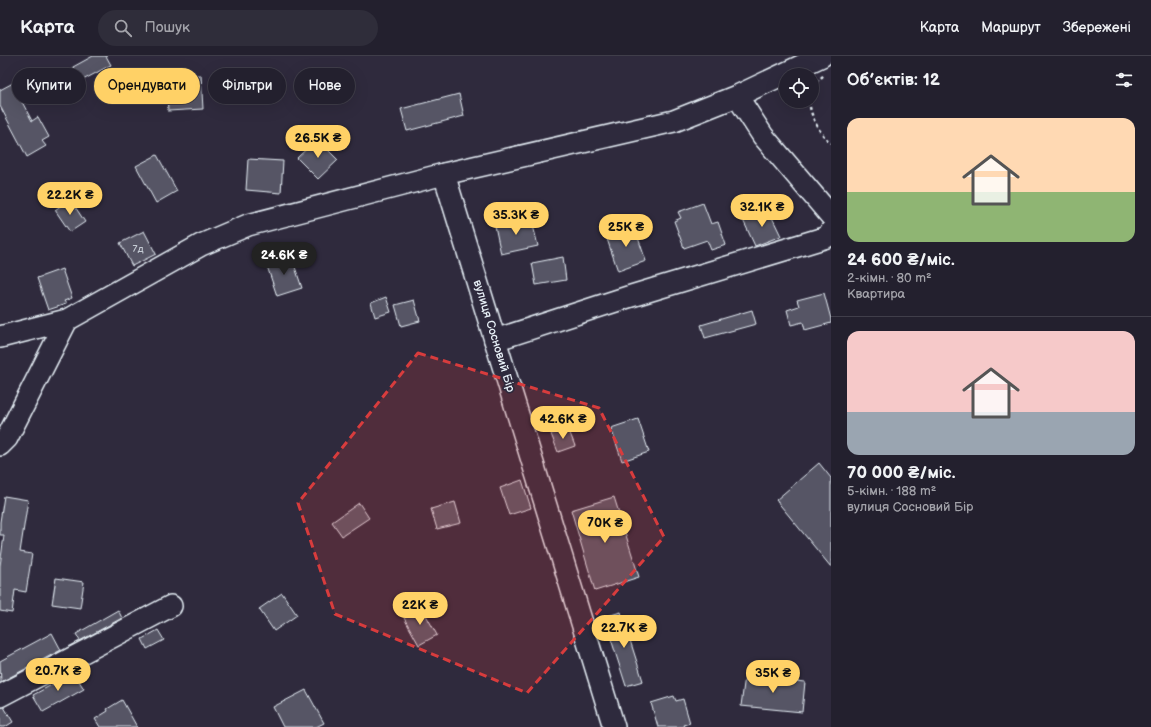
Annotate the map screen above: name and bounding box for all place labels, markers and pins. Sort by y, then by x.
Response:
pin: 26.5K ₴ [281,125,355,159]
pin: 22.2K ₴ [33,182,107,216]
pin: 32.1K ₴ [725,194,799,228]
pin: 35.3K ₴ [479,202,553,236]
pin: 25K ₴ [598,214,654,248]
pin: 24.6K ₴ [247,242,321,276]
pin: 42.6K ₴ [526,406,600,440]
pin: 70K ₴ [577,510,633,544]
pin: 22K ₴ [392,592,448,626]
pin: 22.7K ₴ [587,615,661,649]
pin: 20.7K ₴ [21,658,95,692]
pin: 35K ₴ [745,660,801,694]

